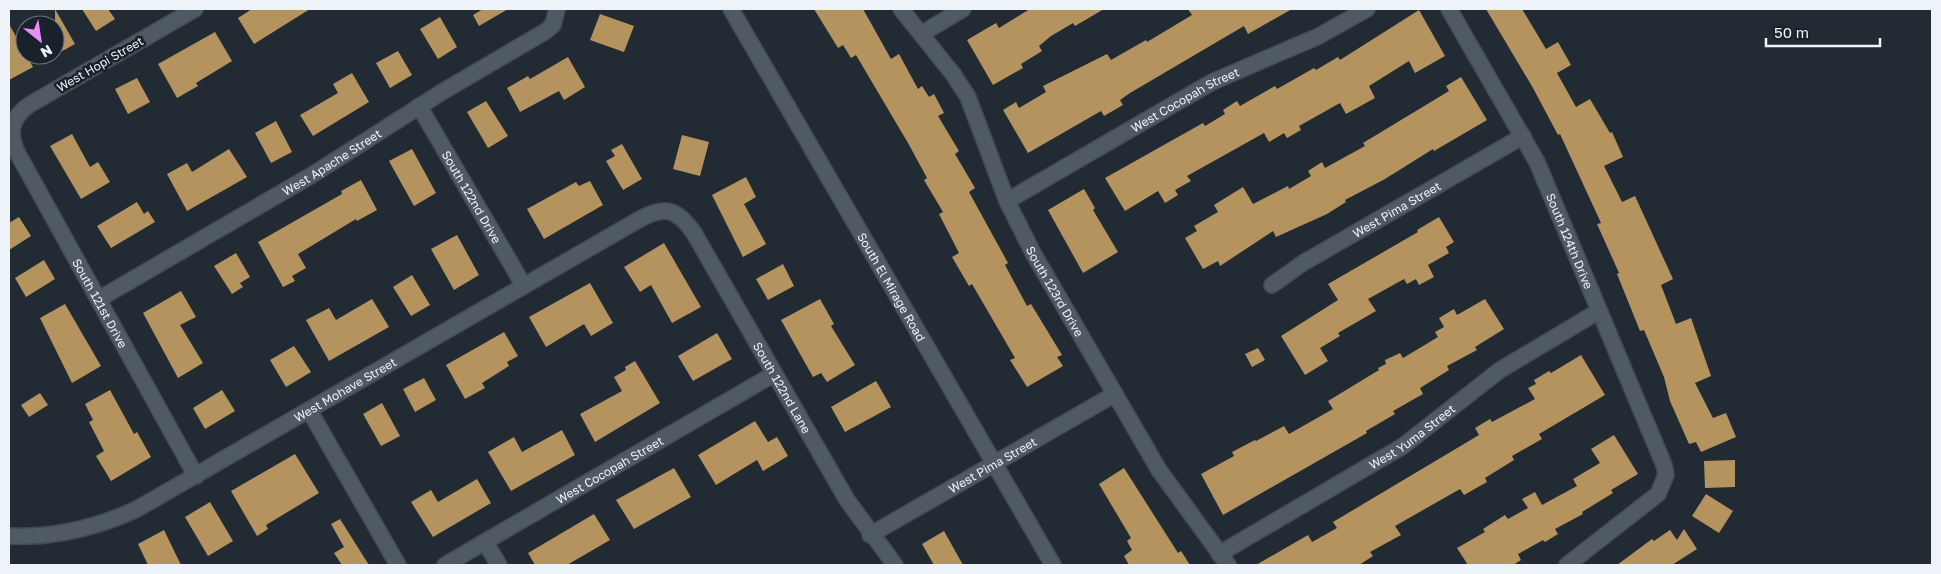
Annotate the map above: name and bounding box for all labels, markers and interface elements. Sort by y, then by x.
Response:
north arrow [15,15,65,65]
scale bar [1766,15,1880,47]
text: 50 m [1774,23,1809,41]
street label: West Hopi Street [54,33,146,95]
text: N [38,42,56,62]
street label: West Cocopah Street [1128,64,1242,135]
street label: West Apache Street [279,125,384,198]
street label: South 122nd Drive [439,148,505,246]
street label: West Pima Street [1350,178,1443,240]
street label: South 124th Drive [1543,191,1597,291]
street label: South El Mirage Road [854,230,929,344]
street label: South 123rd Drive [1023,243,1087,339]
street label: South 121st Drive [70,256,131,350]
street label: South 122nd Lane [750,339,815,436]
street label: West Mohave Street [291,354,399,425]
street label: West Yuma Street [1366,401,1458,472]
street label: West Cocopah Street [553,433,666,507]
street label: West Pima Street [945,433,1039,496]

